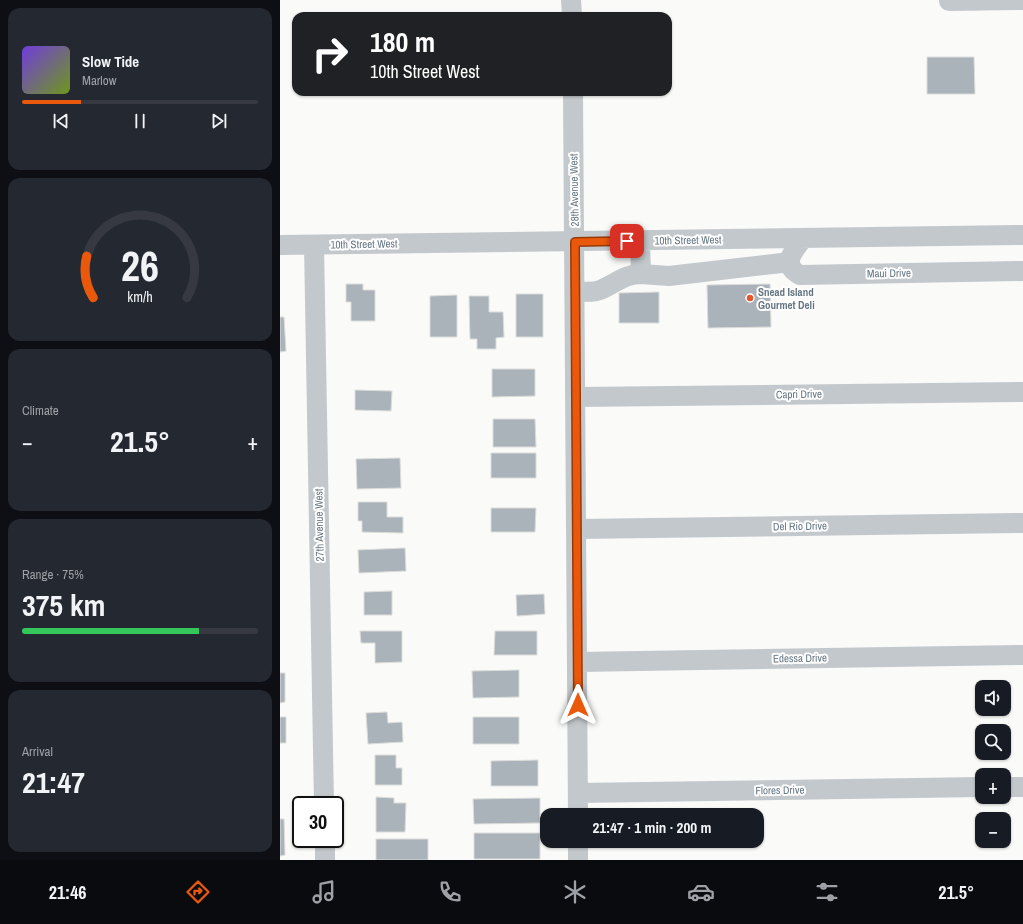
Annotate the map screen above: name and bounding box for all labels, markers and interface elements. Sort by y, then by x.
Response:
text: 180 m [370,23,435,61]
icon: right [304,28,356,80]
text: Slow Tide [82,51,139,72]
text: 10th Street West [370,59,480,84]
text: Marlow [82,72,116,89]
icon: previous [50,110,72,132]
icon: pause [129,110,151,132]
icon: next [208,110,230,132]
street label: 28th Avenue West [566,153,582,227]
pin [610,224,644,258]
icon: arrive [616,230,638,252]
street label: 10th Street West [654,232,722,248]
street label: 10th Street West [330,236,398,252]
text: 26 [121,237,159,293]
street label: Maui Drive [867,266,911,280]
place label: Snead Island Gourmet Deli [758,285,815,312]
text: km/h [127,286,153,305]
marker: Snead Island Gourmet Deli [745,293,755,303]
street label: Capri Drive [776,387,822,401]
text: Climate [22,402,59,419]
text: 21.5° [110,421,170,461]
text: − [22,427,33,457]
text: + [247,427,258,457]
street label: 27th Avenue West [311,488,327,562]
street label: Del Rio Drive [773,519,827,533]
text: Range · 75% [22,566,84,583]
text: 375 km [22,585,105,625]
street label: Edessa Drive [773,651,827,665]
map controls [975,680,1011,848]
button: sound [975,680,1011,716]
position arrow [557,684,599,726]
button: search [975,724,1011,760]
text: Arrival [22,743,53,760]
text: 21:47 [22,762,85,802]
button: + [975,768,1011,804]
street label: Flores Drive [755,783,805,797]
speed limit sign: 30 [292,796,344,848]
button: − [975,812,1011,848]
text: 21:47 · 1 min · 200 m [593,817,711,838]
icon: directions [184,878,212,906]
icon: music [310,878,338,906]
icon: phone [436,878,464,906]
icon: climate [561,878,589,906]
icon: car [687,878,715,906]
icon: filters [813,878,841,906]
text: 21:46 [49,880,87,905]
text: 21.5° [938,880,974,905]

